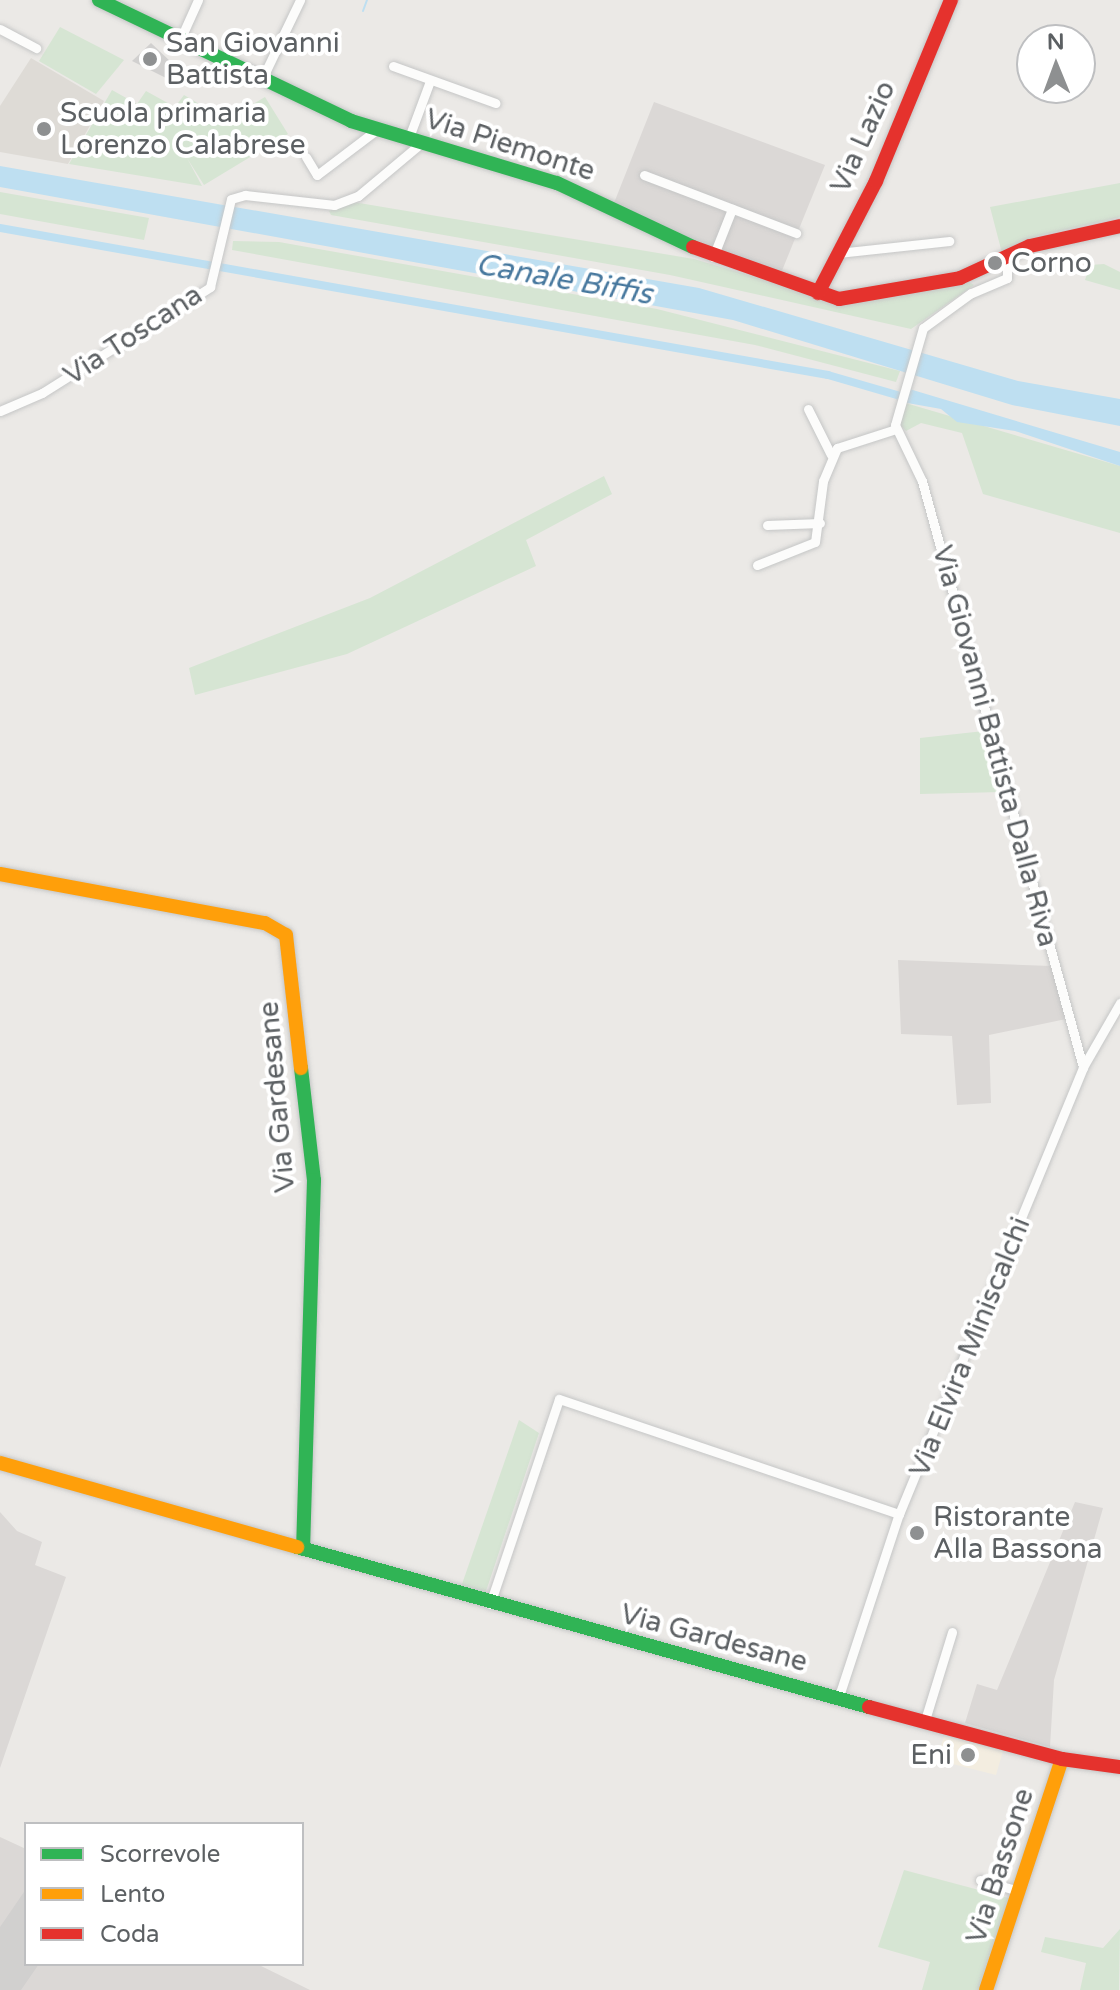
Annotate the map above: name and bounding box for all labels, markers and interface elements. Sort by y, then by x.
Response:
north arrow [1016,24,1096,104]
place label: San Giovanni Battista [166,26,340,92]
text: N [1047,29,1065,55]
marker: San Giovanni Battista [141,50,159,68]
street label: Via Lazio [823,76,903,198]
place label: Scuola primaria Lorenzo Calabrese [60,96,306,162]
street label: Via Piemonte [421,102,599,188]
marker: Scuola primaria Lorenzo Calabrese [35,120,53,138]
place label: Corno [1011,246,1092,280]
water label: Canale Biffis [473,247,655,313]
marker: Corno [986,254,1004,272]
street label: Via Toscana [57,278,209,392]
street label: Via Giovanni Battista Dalla Riva [925,542,1065,950]
street label: Via Gardesane [252,1000,302,1194]
street label: Via Elvira Miniscalchi [902,1212,1038,1482]
place label: Ristorante Alla Bassona [933,1500,1103,1566]
marker: Ristorante Alla Bassona [908,1524,926,1542]
street label: Via Gardesane [617,1597,811,1679]
place label: Eni [910,1738,952,1772]
marker: Eni [959,1746,977,1764]
street label: Via Bassone [959,1784,1041,1948]
legend [24,1822,304,1966]
text: Scorrevole [100,1840,220,1869]
text: Lento [100,1880,165,1909]
text: Coda [100,1920,160,1949]

